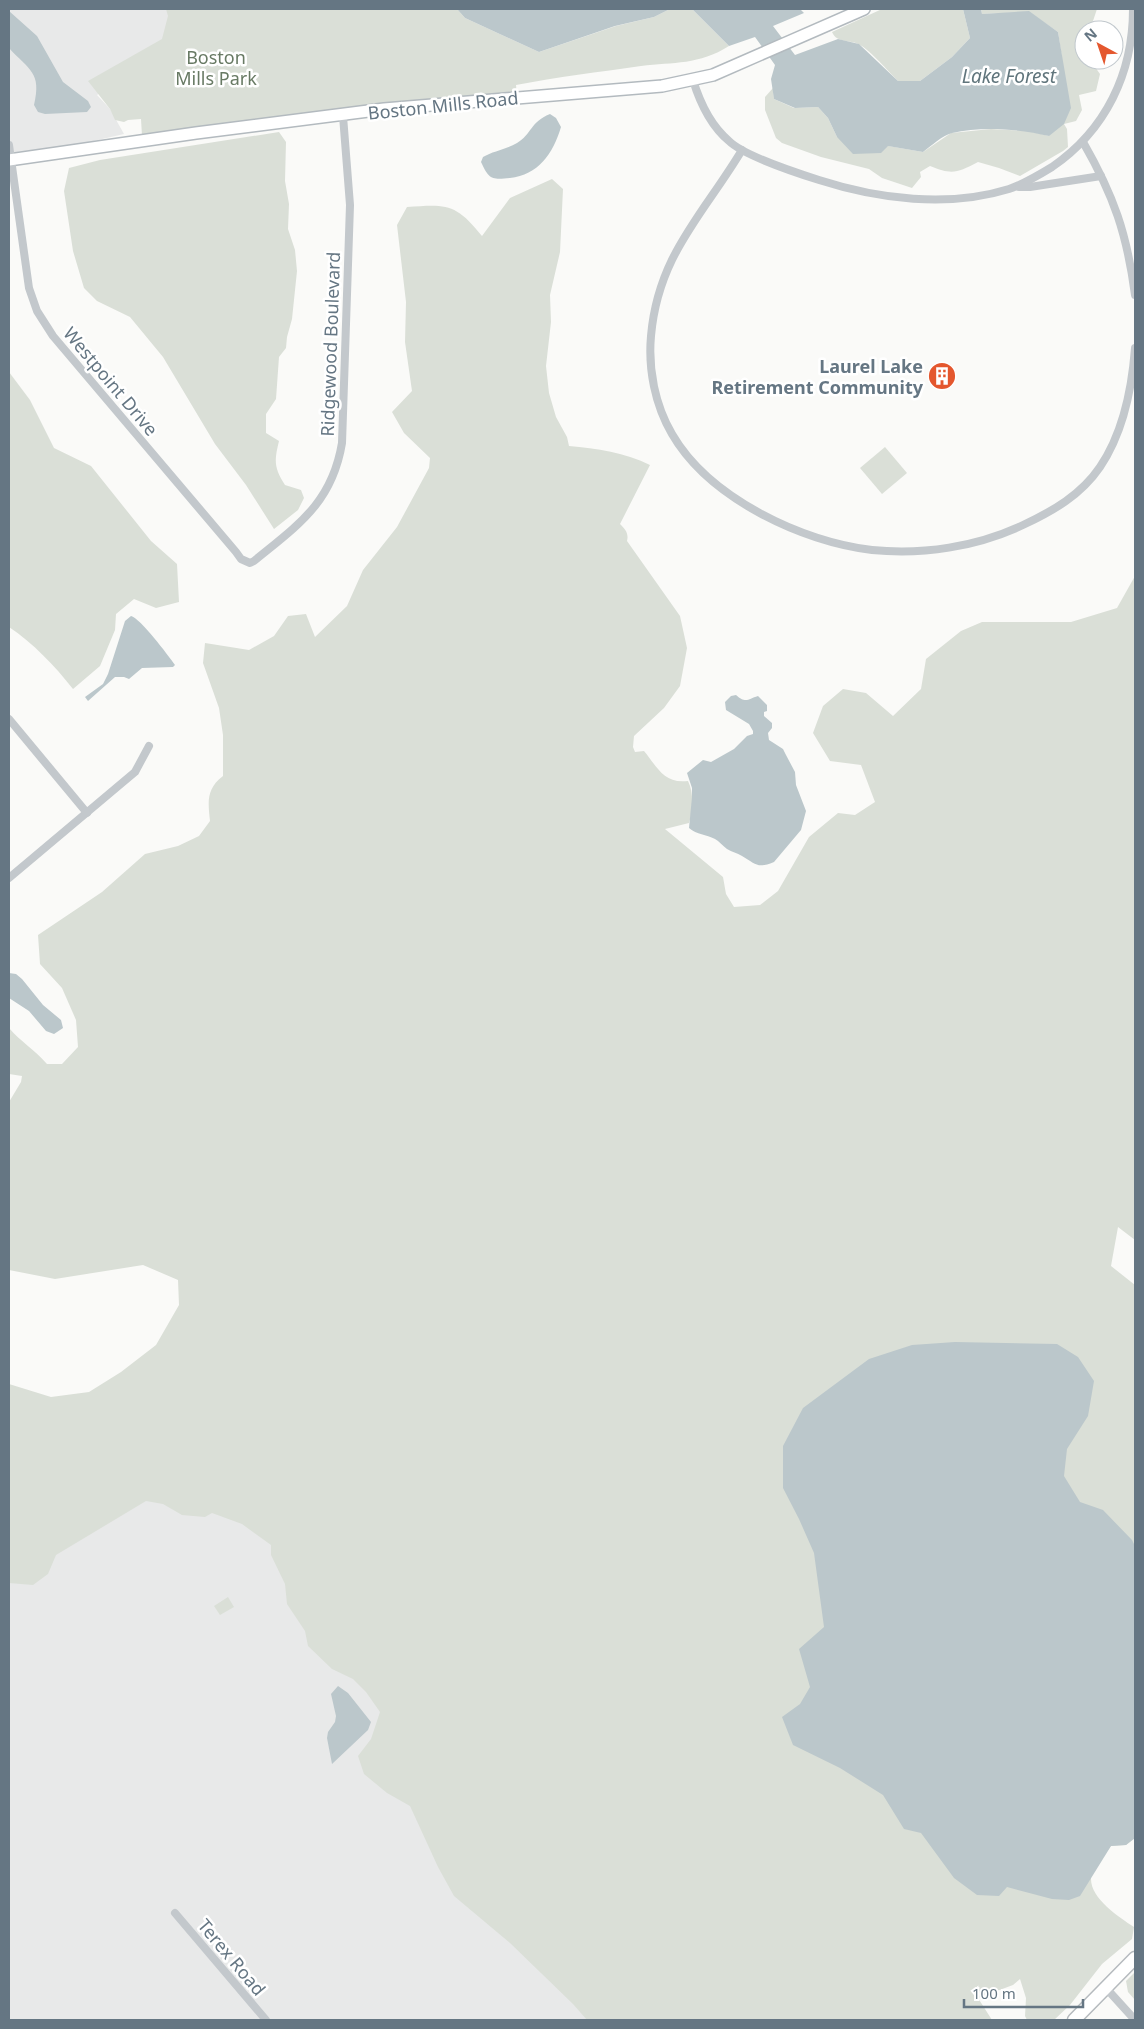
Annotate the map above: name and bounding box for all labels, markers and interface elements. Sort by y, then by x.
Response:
north arrow [1074,20,1124,70]
text: N [1080,24,1101,46]
park label: Boston Mills Park [175,45,257,90]
water label: Lake Forest [962,63,1057,89]
street label: Boston Mills Road [367,85,519,125]
street label: Ridgewood Boulevard [315,251,345,437]
street label: Westpoint Drive [58,322,164,440]
place label: Laurel Lake Retirement Community [712,354,924,399]
building icon: Laurel Lake Retirement Community [927,361,957,391]
street label: Terex Road [193,1914,271,2000]
scale bar [964,1976,1083,2008]
text: 100 m [972,1983,1016,2003]

